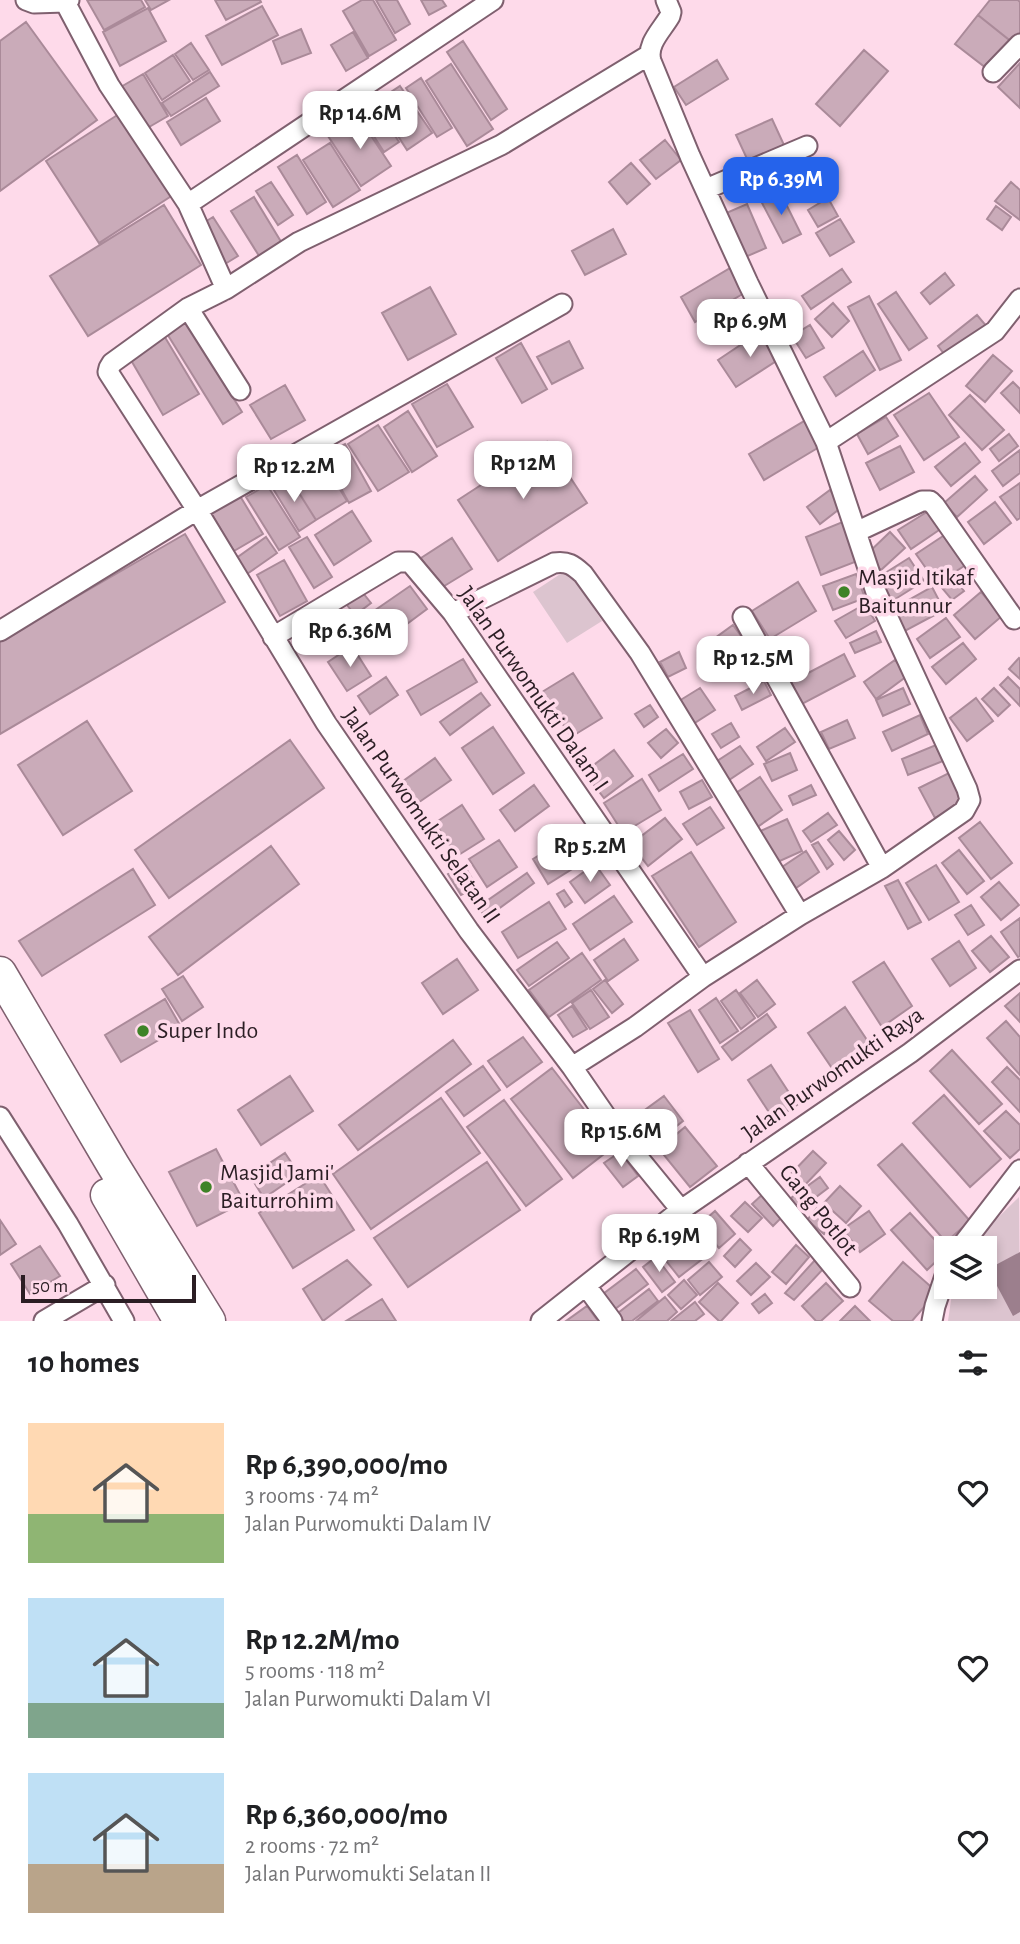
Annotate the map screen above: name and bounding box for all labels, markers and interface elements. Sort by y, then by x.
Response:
pin: Rp 14.6M [288,92,432,151]
text: Rp 14.6M [318,102,402,125]
pin: Rp 6.39M [709,158,853,217]
text: Rp 6.39M [739,168,823,191]
pin: Rp 6.9M [685,300,815,359]
text: Rp 6.9M [713,310,787,333]
pin: Rp 12M [466,442,580,501]
pin: Rp 12.2M [222,444,366,504]
text: Rp 12M [490,452,556,475]
text: Rp 12.2M [253,455,335,478]
place label: Masjid Itikaf Baitunnur [858,566,975,618]
street label: Jalan Purwomukti Dalam I [453,582,613,796]
marker: Masjid Itikaf Baitunnur [836,584,852,600]
pin: Rp 6.36M [278,610,422,669]
text: Rp 6.36M [308,620,392,643]
pin: Rp 12.5M [681,636,825,696]
text: Rp 12.5M [712,647,794,670]
street label: Jalan Purwomukti Selatan II [337,704,505,928]
pin: Rp 5.2M [525,824,655,884]
text: Rp 5.2M [554,835,626,858]
street label: Jalan Purwomukti Raya [738,1002,928,1146]
place label: Super Indo [157,1019,258,1043]
marker: Super Indo [135,1023,151,1039]
pin: Rp 15.6M [549,1110,693,1169]
text: Rp 15.6M [580,1120,662,1143]
street label: Gang Potlot [774,1160,862,1260]
place label: Masjid Jami' Baiturrohim [220,1161,334,1213]
marker: Masjid Jami' Baiturrohim [198,1179,214,1195]
pin: Rp 6.19M [587,1214,731,1274]
text: Rp 6.19M [618,1225,700,1248]
map controls [934,1236,997,1299]
button: layers [934,1236,997,1299]
scale bar [21,1272,196,1304]
text: 50 m [32,1277,68,1296]
icon: filters [954,1344,992,1382]
text: 10 homes [28,1348,139,1378]
text: Rp 6,390,000/mo [245,1450,448,1480]
icon: home [84,1451,168,1535]
icon: heart [954,1474,992,1512]
text: 3 rooms · 74 m² [245,1485,379,1508]
text: Jalan Purwomukti Dalam IV [245,1513,491,1536]
text: Rp 12.2M/mo [245,1625,400,1655]
icon: home [84,1626,168,1710]
icon: heart [954,1649,992,1687]
text: 5 rooms · 118 m² [245,1660,385,1683]
text: Jalan Purwomukti Dalam VI [245,1688,491,1711]
text: Rp 6,360,000/mo [245,1800,448,1830]
icon: home [84,1801,168,1885]
icon: heart [954,1824,992,1862]
text: 2 rooms · 72 m² [245,1835,379,1858]
text: Jalan Purwomukti Selatan II [245,1863,491,1886]

